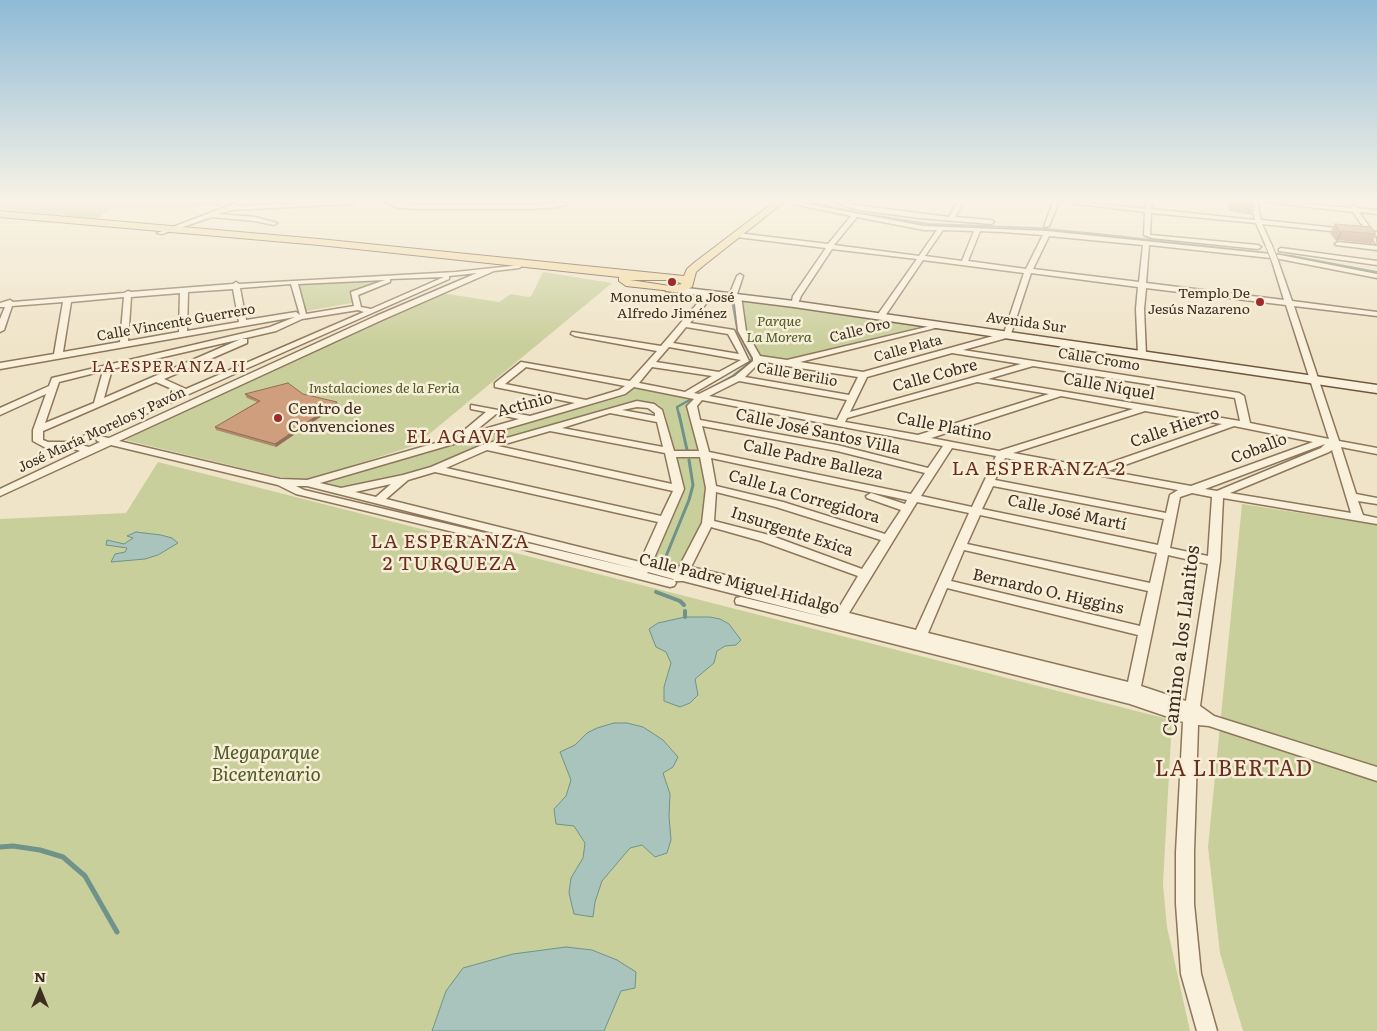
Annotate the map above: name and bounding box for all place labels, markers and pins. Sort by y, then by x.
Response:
marker: Monumento a José Alfredo Jiménez [666,276,678,288]
place label: Templo De Jesús Nazareno [1148,286,1250,318]
place label: Monumento a José Alfredo Jiménez [610,290,734,322]
marker: Templo De Jesús Nazareno [1254,296,1266,308]
place label: Centro de Convenciones [288,399,394,437]
marker: Centro de Convenciones [272,412,284,424]

